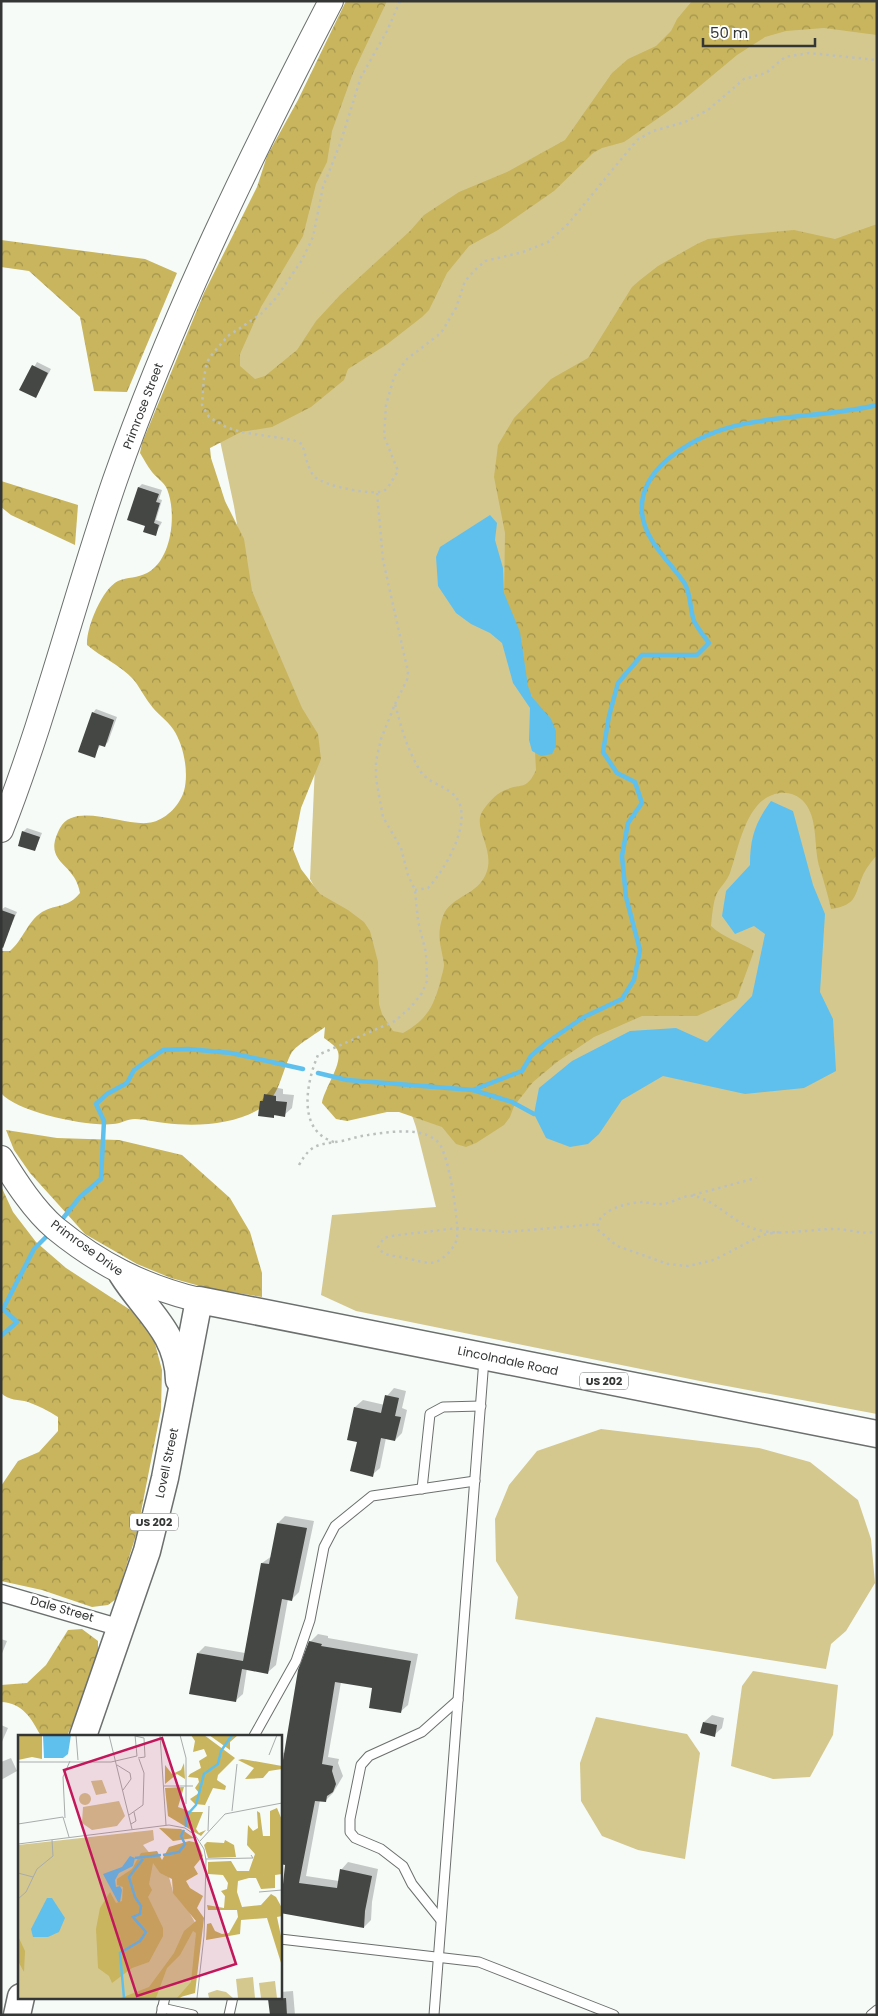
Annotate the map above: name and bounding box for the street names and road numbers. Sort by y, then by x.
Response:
street label: Primrose Street [118,360,167,451]
street label: Primrose Drive [48,1215,127,1280]
street label: Lincolndale Road [456,1342,560,1379]
road number: US 202 [580,1372,628,1390]
street label: Lovell Street [151,1426,182,1500]
road number: US 202 [130,1514,178,1530]
street label: Dale Street [28,1591,96,1626]

